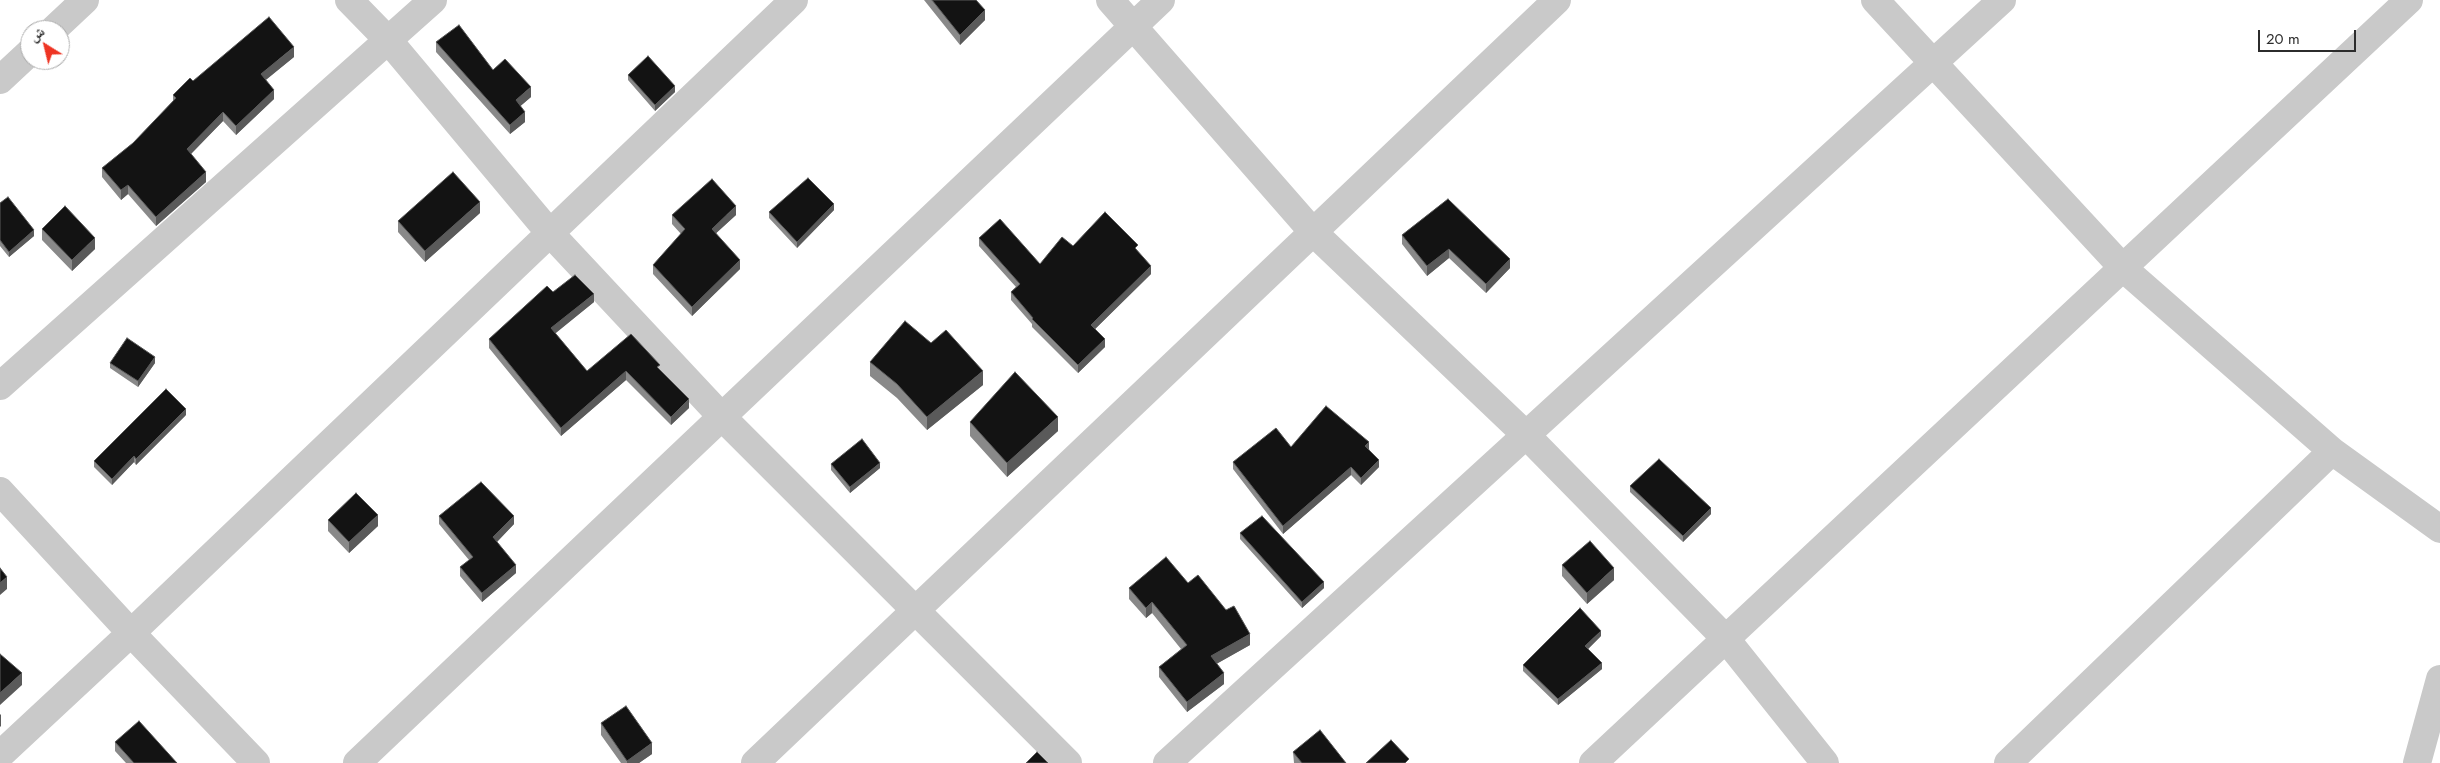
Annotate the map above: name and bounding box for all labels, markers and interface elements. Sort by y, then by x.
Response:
north arrow [20,20,70,70]
scale bar [2260,20,2358,52]
text: ش [25,21,49,46]
text: 20 m [2266,28,2300,50]

